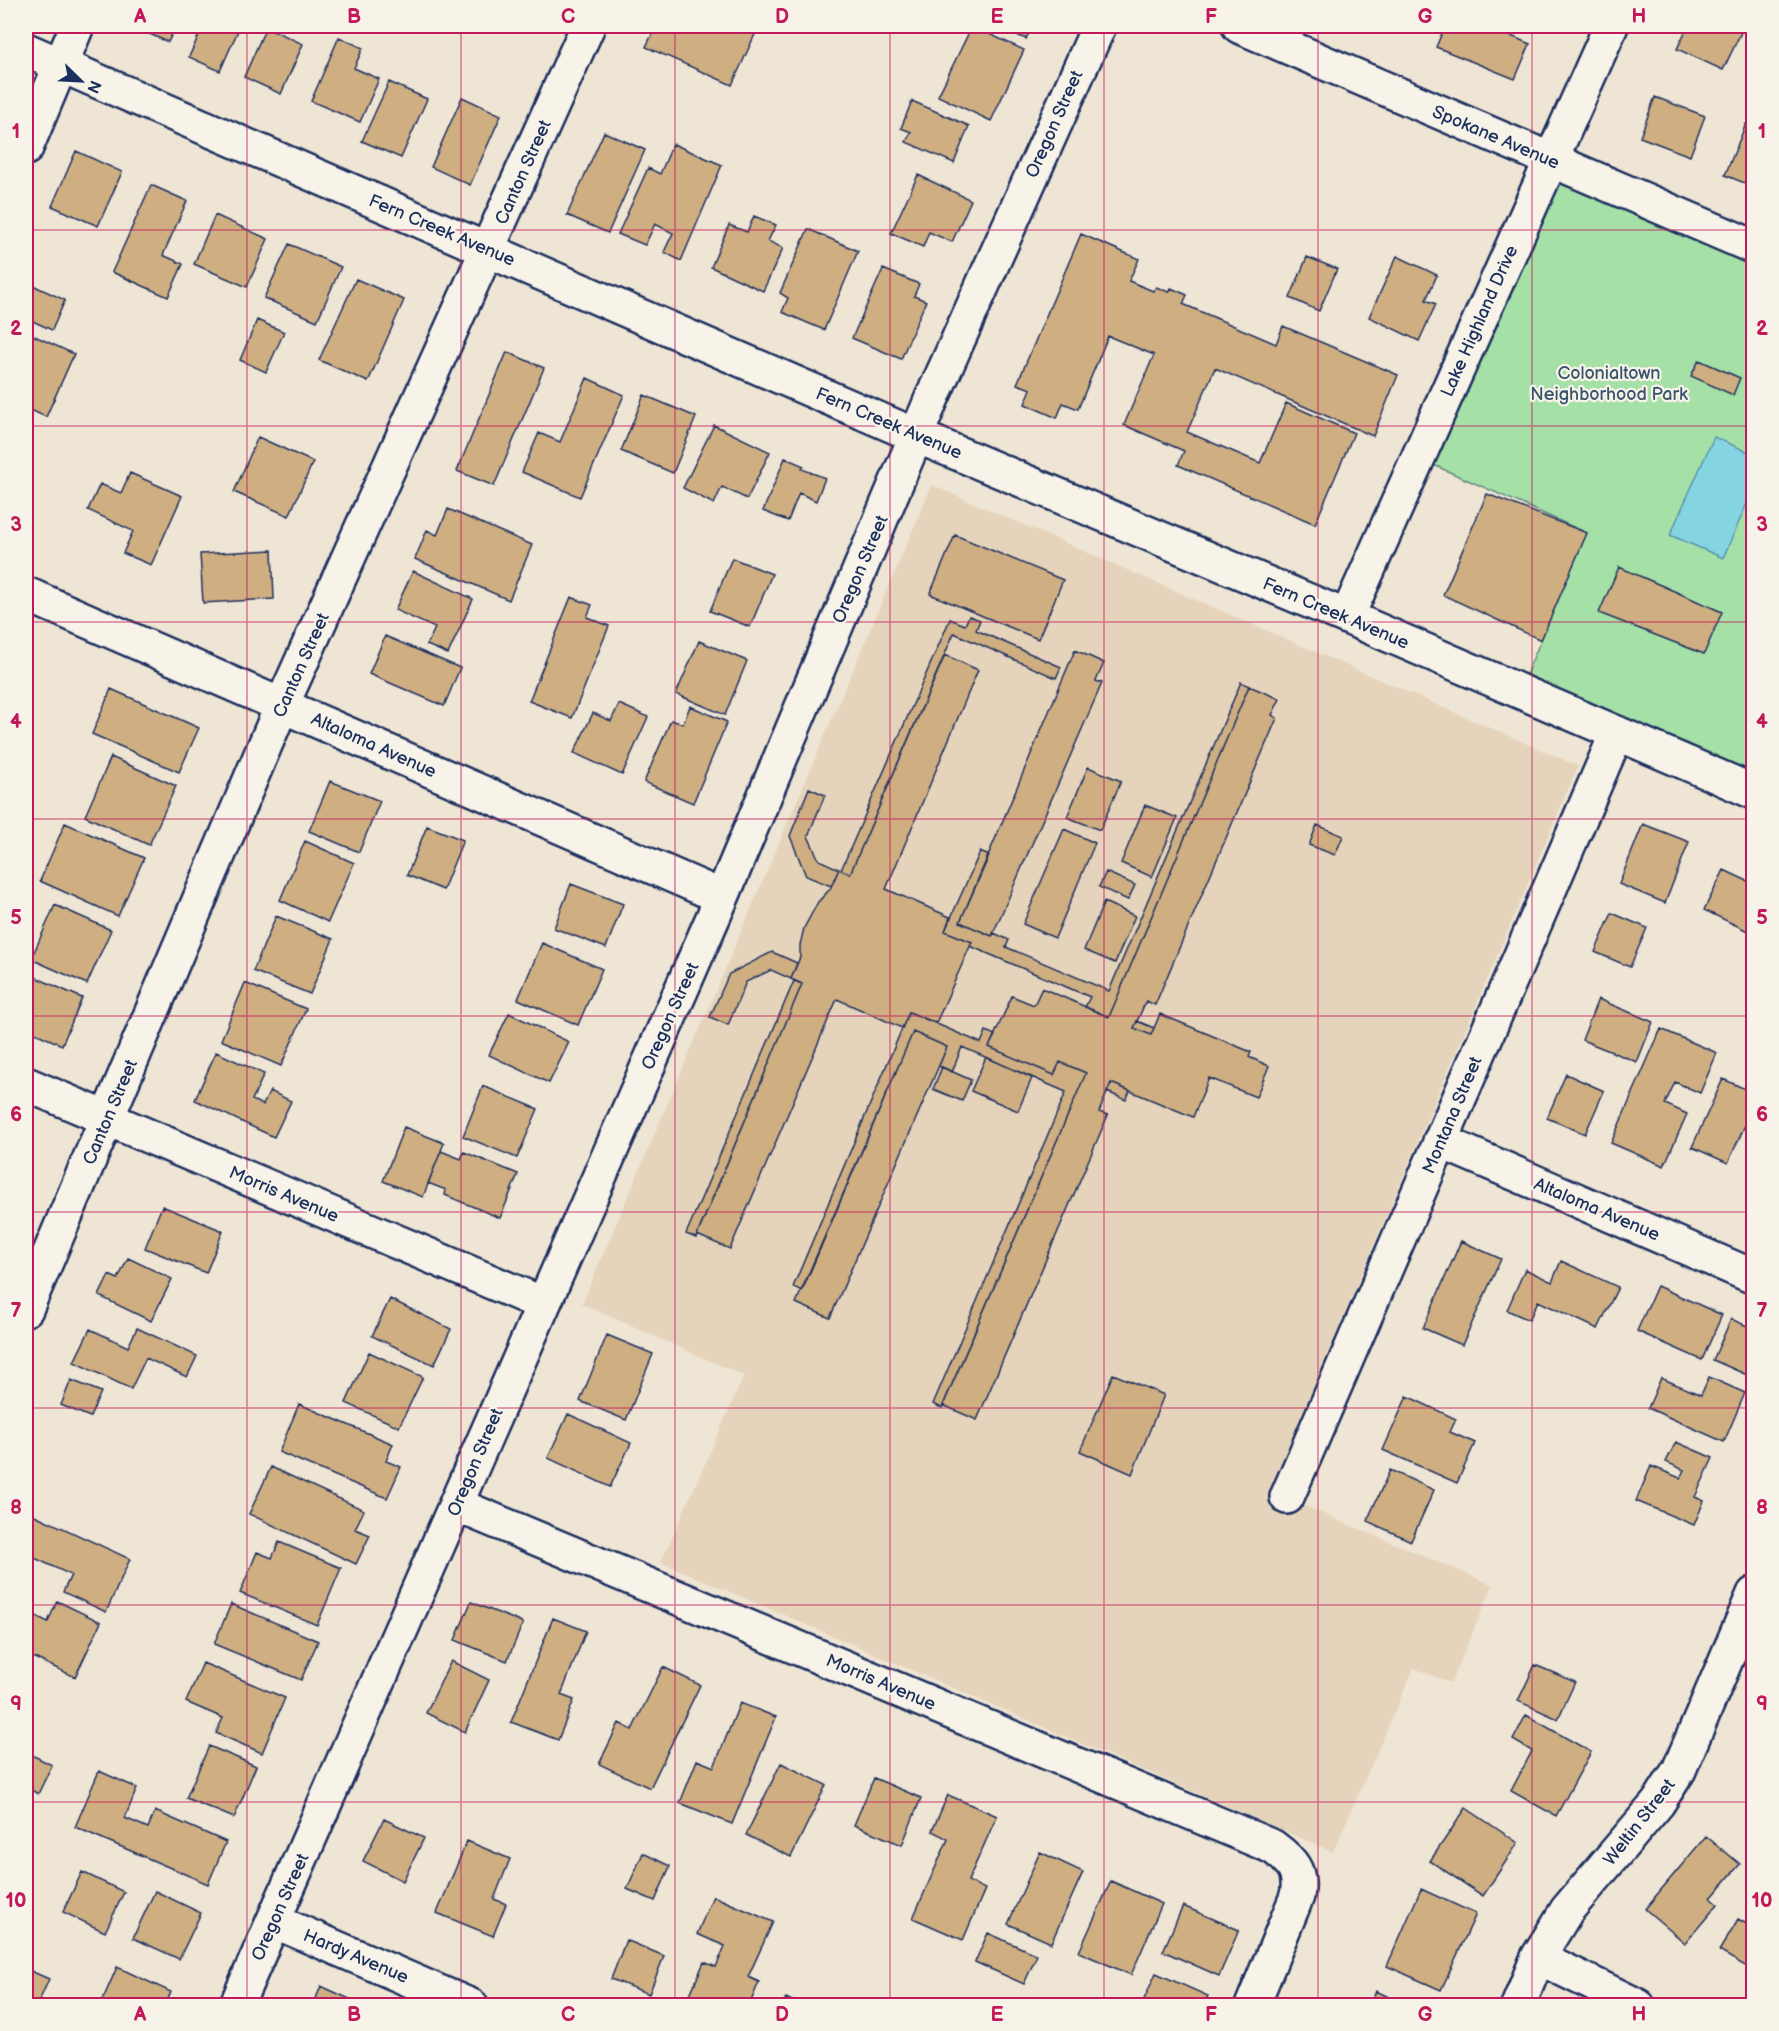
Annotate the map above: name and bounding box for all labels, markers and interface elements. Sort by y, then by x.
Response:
text: A [133,5,147,29]
text: B [347,5,361,29]
text: C [561,5,575,29]
text: D [775,5,789,29]
text: E [991,5,1004,29]
text: F [1205,5,1217,29]
text: G [1418,5,1433,29]
text: H [1632,5,1646,29]
north arrow [51,51,111,111]
street label: Oregon Street [1021,67,1088,181]
text: N [82,77,104,96]
street label: Spokane Avenue [1429,101,1563,174]
street label: Canton Street [491,116,556,228]
text: 1 [12,120,20,144]
text: 1 [1758,120,1766,144]
street label: Fern Creek Avenue [366,190,518,271]
street label: Lake Highland Drive [1437,242,1522,400]
text: 2 [10,317,22,341]
text: 2 [1756,317,1768,341]
park label: Colonialtown Neighborhood Park [1530,363,1688,405]
street label: Fern Creek Avenue [813,383,965,464]
street label: Oregon Street [828,512,893,626]
text: 3 [10,513,22,537]
text: 3 [1756,513,1768,537]
street label: Fern Creek Avenue [1260,573,1412,654]
street label: Canton Street [269,609,334,721]
street label: Altaloma Avenue [308,708,440,783]
text: 4 [10,710,22,734]
text: 4 [1756,710,1768,734]
text: 5 [10,906,22,930]
text: 5 [1756,906,1768,930]
street label: Oregon Street [637,959,704,1073]
street label: Montana Street [1418,1053,1487,1177]
street label: Canton Street [79,1056,142,1168]
text: 6 [10,1103,22,1127]
text: 6 [1756,1103,1768,1127]
street label: Morris Avenue [226,1162,342,1227]
street label: Altaloma Avenue [1531,1173,1663,1246]
text: 7 [10,1299,22,1323]
text: 7 [1756,1299,1768,1323]
street label: Oregon Street [443,1405,508,1519]
text: 8 [10,1496,22,1520]
text: 8 [1756,1496,1768,1520]
street label: Morris Avenue [823,1650,939,1715]
text: 9 [10,1692,22,1716]
text: 9 [1756,1692,1768,1716]
street label: Weltin Street [1599,1775,1680,1870]
street label: Oregon Street [247,1850,314,1964]
text: 10 [6,1889,26,1913]
text: 10 [1752,1889,1772,1913]
street label: Hardy Avenue [300,1925,412,1988]
text: A [133,2003,147,2027]
text: B [347,2003,361,2027]
text: C [561,2003,575,2027]
text: D [775,2003,789,2027]
text: E [991,2003,1004,2027]
text: F [1205,2003,1217,2027]
text: G [1418,2003,1433,2027]
text: H [1632,2003,1646,2027]

